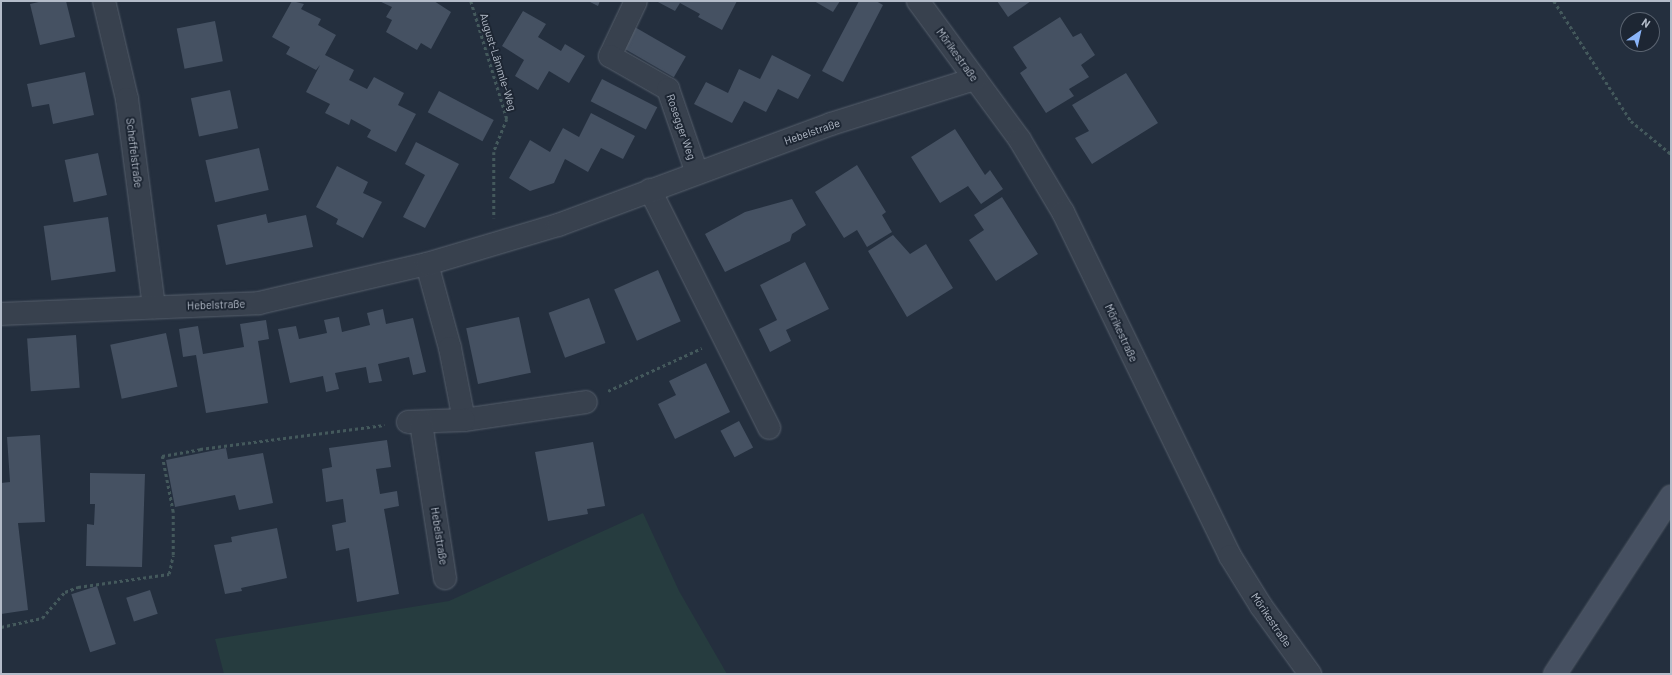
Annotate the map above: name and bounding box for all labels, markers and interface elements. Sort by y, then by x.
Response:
street label: August-Lämmle-Weg [477,12,519,112]
north arrow [1620,12,1660,52]
text: N [1640,15,1653,30]
street label: Mörikestraße [933,26,981,84]
street label: Rosegger Weg [664,92,698,162]
street label: Hebelstraße [782,116,842,148]
street label: Scheffelstraße [123,117,145,189]
street label: Hebelstraße [187,297,245,313]
street label: Mörikestraße [1102,302,1140,364]
street label: Hebelstraße [428,506,450,566]
street label: Mörikestraße [1248,590,1294,650]

